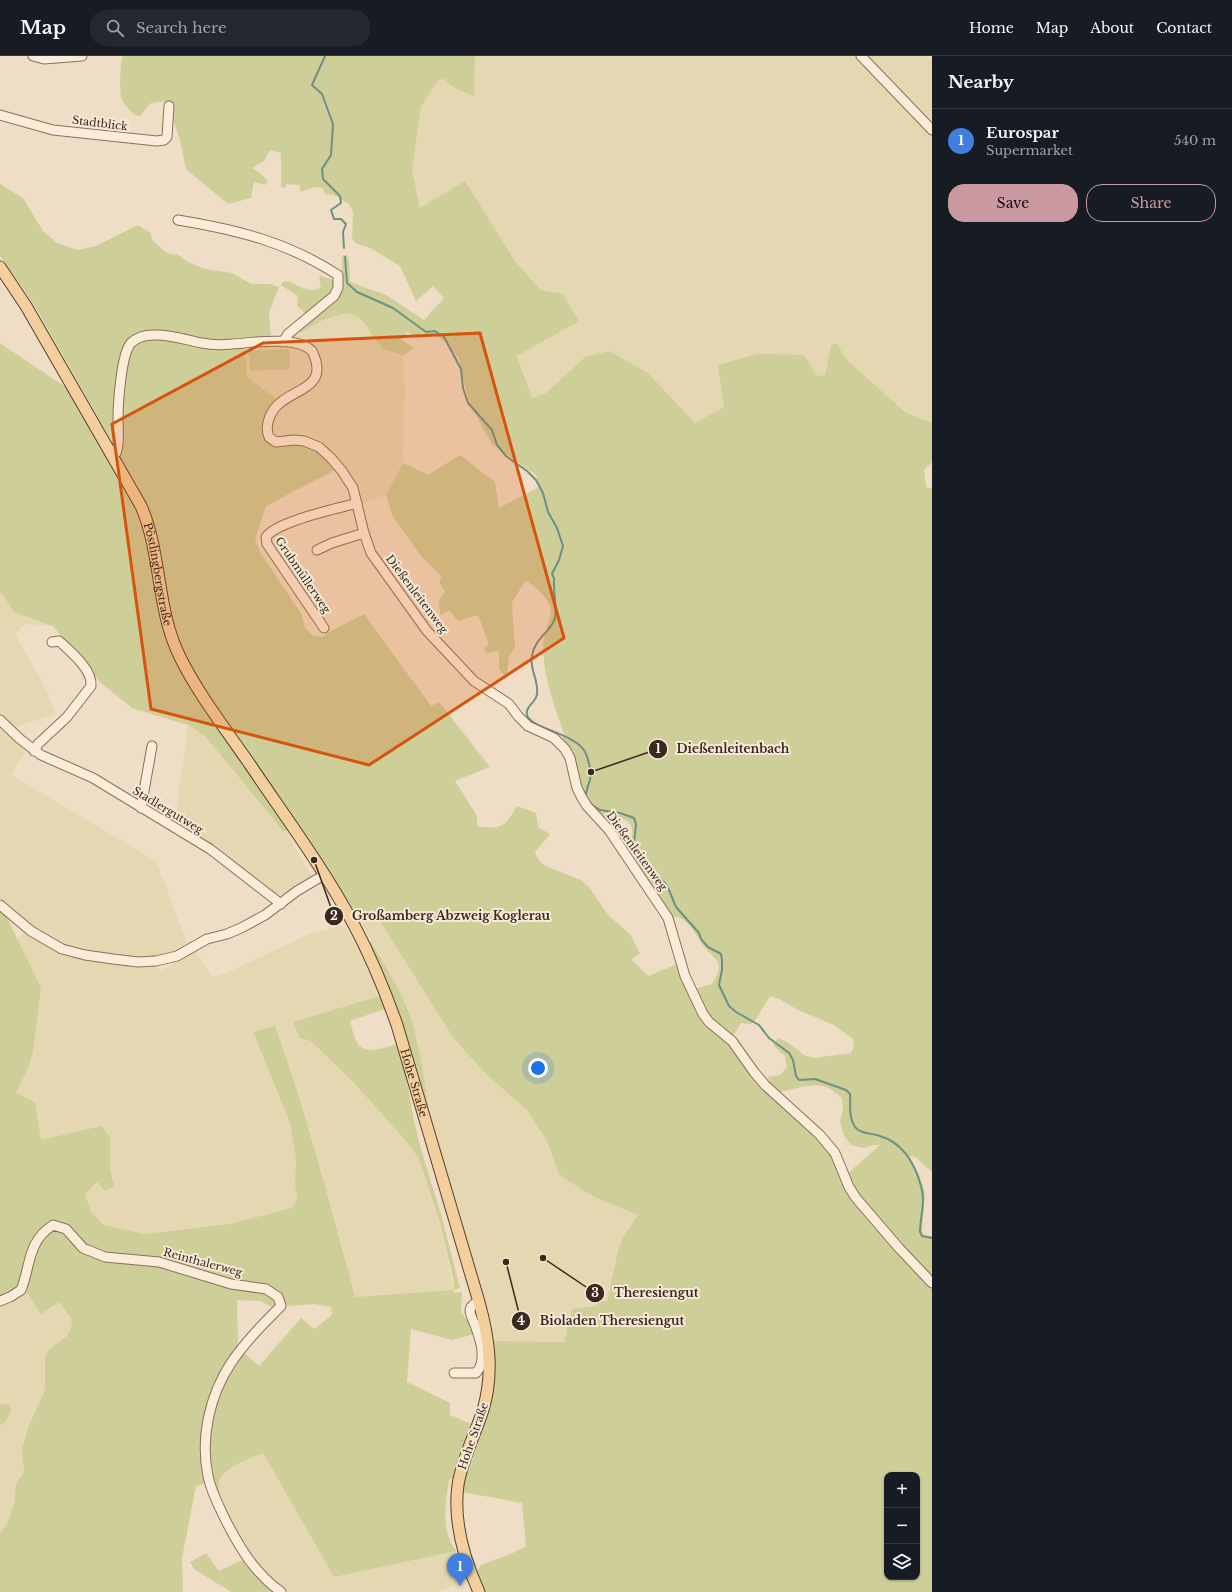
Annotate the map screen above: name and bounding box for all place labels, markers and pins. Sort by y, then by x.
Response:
callout: Dießenleitenbach [648,737,797,761]
callout: Großamberg Abzweig Koglerau [324,904,559,928]
callout: Theresiengut [585,1281,706,1305]
callout: Bioladen Theresiengut [511,1309,692,1333]
pin: 1 [447,1553,473,1586]

